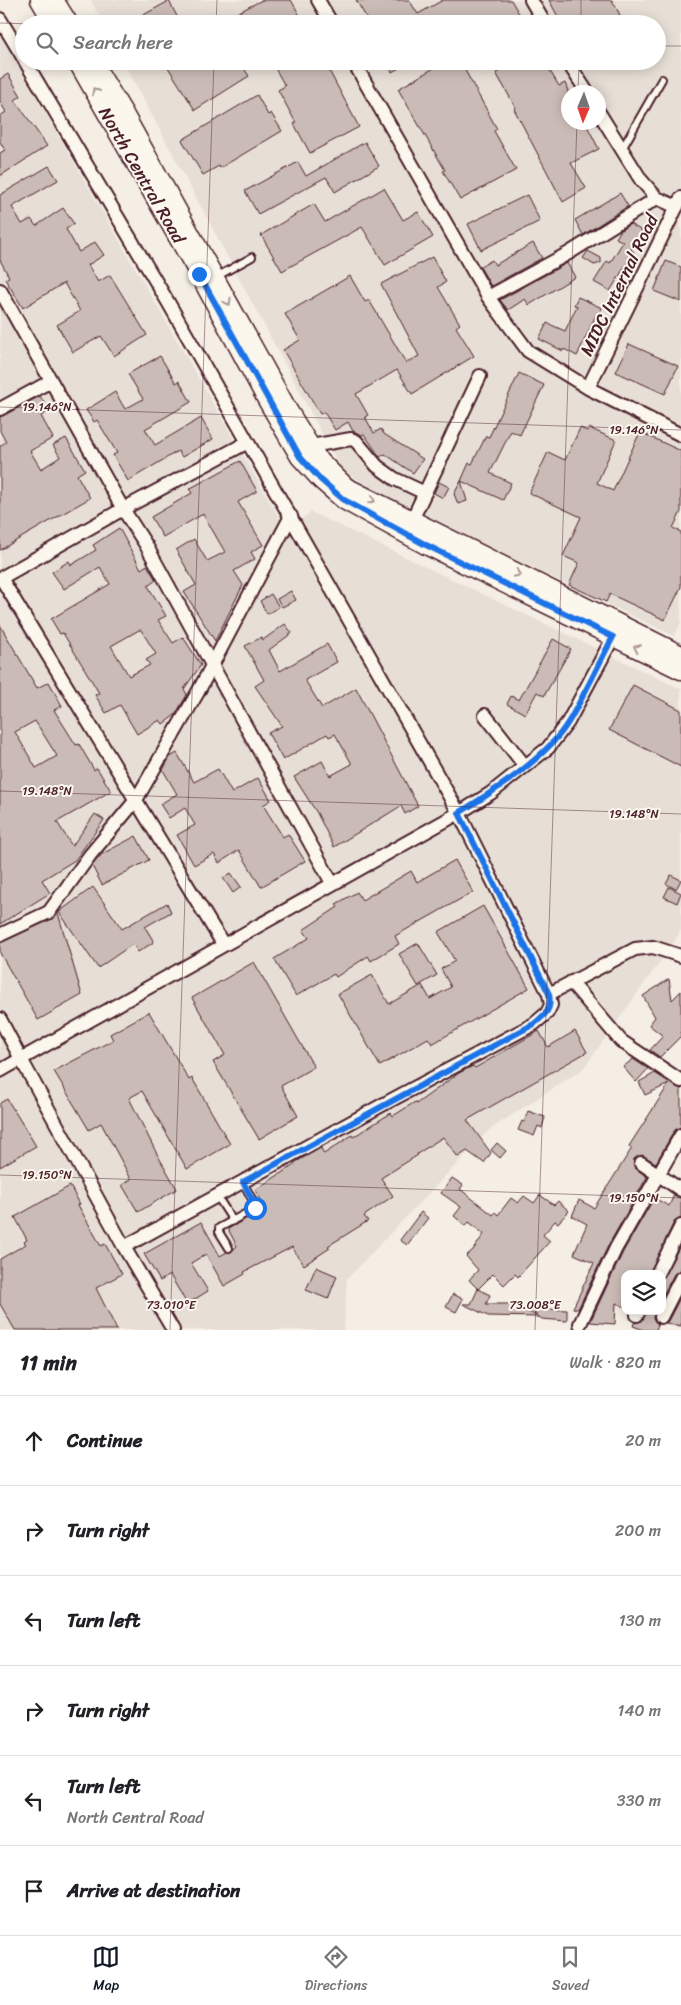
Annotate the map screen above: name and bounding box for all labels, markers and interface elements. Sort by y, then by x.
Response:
search box [15,15,666,70]
text: Search here [73,26,173,59]
icon: search [33,29,61,57]
north arrow [561,85,606,130]
one-way arrow [91,87,101,96]
street label: North Central Road [90,100,195,251]
street label: MIDC Internal Road [571,207,668,362]
route end [188,263,211,286]
one-way arrow [222,296,232,305]
text: 19.146°N [22,396,72,418]
text: 19.146°N [609,419,659,441]
one-way arrow [367,494,376,504]
one-way arrow [512,568,521,578]
one-way arrow [633,644,642,655]
text: 19.148°N [22,780,72,802]
text: 19.148°N [609,803,659,825]
text: 19.150°N [22,1164,73,1186]
text: 19.150°N [609,1187,660,1209]
route start [244,1197,267,1220]
map controls [621,1270,666,1315]
button: layers [621,1270,666,1315]
text: 73.010°E [146,1294,197,1316]
text: 73.008°E [509,1294,562,1316]
text: 11 min [20,1344,77,1382]
text: Walk · 820 m [570,1348,661,1377]
text: Continue [67,1424,143,1457]
text: 20 m [625,1426,661,1455]
icon: ahead [20,1427,48,1455]
text: Turn right [67,1514,149,1547]
text: 200 m [615,1516,661,1545]
icon: right [20,1517,48,1545]
text: Turn left [67,1604,140,1637]
text: 130 m [619,1606,661,1635]
icon: left [20,1607,48,1635]
text: Turn right [67,1694,149,1727]
text: 140 m [618,1696,661,1725]
icon: right [20,1697,48,1725]
text: Turn left [67,1770,140,1803]
text: 330 m [617,1786,661,1815]
icon: left [20,1787,48,1815]
text: North Central Road [67,1803,204,1832]
text: Arrive at destination [67,1874,240,1907]
icon: arrive [20,1877,48,1905]
tab: Map [92,1943,120,1998]
tab: Directions [305,1943,367,1998]
tab: Saved [552,1943,589,1998]

